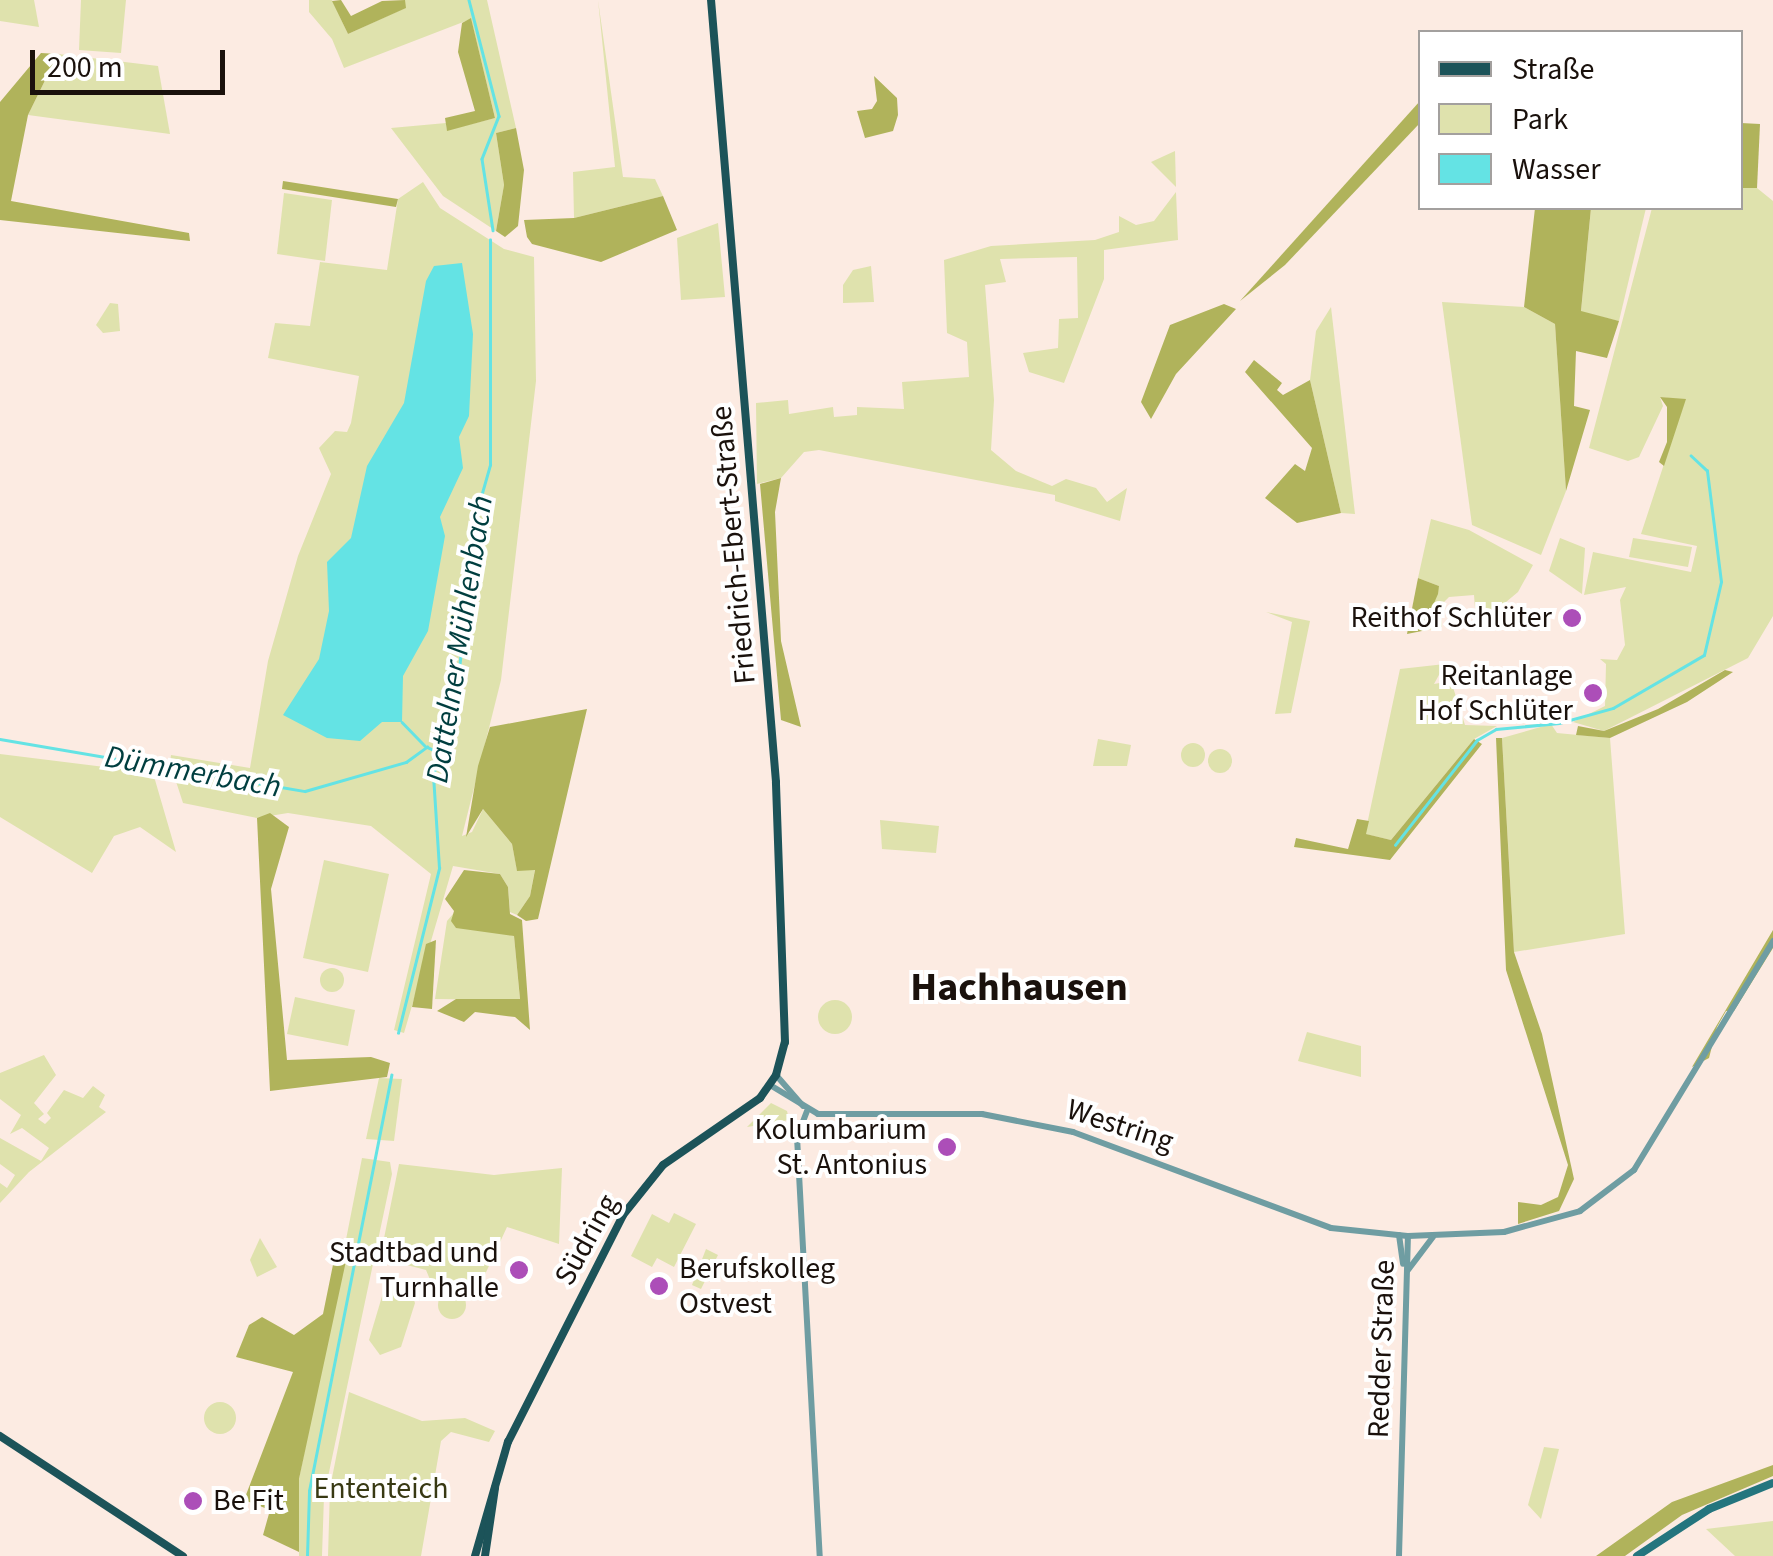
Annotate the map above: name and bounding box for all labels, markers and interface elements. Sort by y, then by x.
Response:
scale bar [35,30,230,92]
legend [1418,30,1743,210]
text: 200 m [47,46,123,89]
text: Straße [1512,48,1594,91]
text: Park [1512,98,1568,141]
text: Wasser [1512,148,1601,191]
street label: Friedrich-Ebert-Straße [704,404,764,686]
water label: Dattelner Mühlenbach [418,493,502,785]
place label: Reithof Schlüter [1351,600,1552,636]
marker: Reithof Schlüter [1561,607,1583,629]
place label: Reitanlage Hof Schlüter [1417,658,1573,728]
marker: Reitanlage Hof Schlüter [1582,682,1604,704]
water label: Dümmerbach [102,738,284,806]
district label: Hachhausen [910,964,1128,1012]
street label: Westring [1062,1092,1178,1160]
place label: Kolumbarium St. Antonius [754,1112,927,1182]
marker: Kolumbarium St. Antonius [936,1136,958,1158]
street label: Südring [547,1188,627,1292]
place label: Stadtbad und Turnhalle [329,1235,499,1306]
place label: Berufskolleg Ostvest [679,1251,835,1322]
marker: Stadtbad und Turnhalle [508,1259,530,1281]
street label: Redder Straße [1361,1259,1403,1439]
marker: Berufskolleg Ostvest [648,1275,670,1297]
park label: Ententeich [313,1471,449,1507]
place label: Be Fit [213,1483,284,1519]
marker: Be Fit [182,1490,204,1512]

